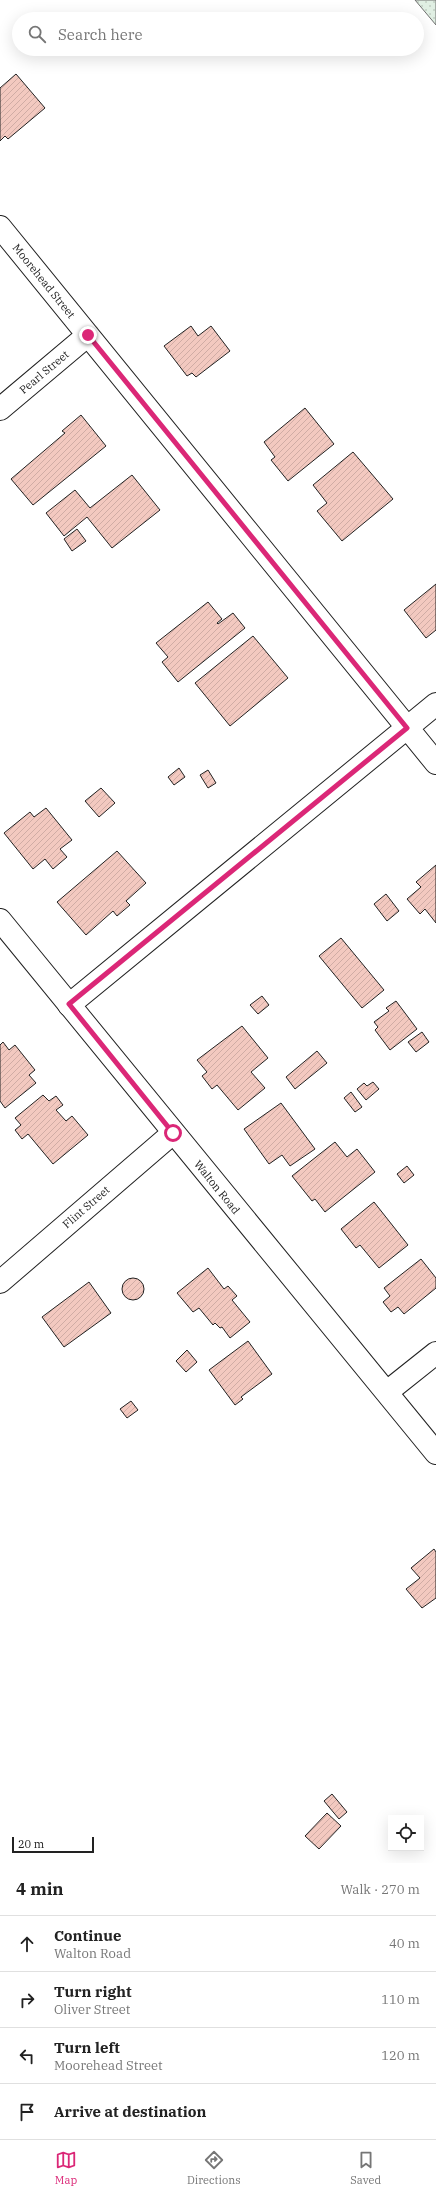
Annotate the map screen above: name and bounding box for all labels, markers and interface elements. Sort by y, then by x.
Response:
search box [12,12,424,56]
icon: search [26,23,48,45]
text: Search here [58,25,143,44]
street label: Moorehead Street [10,241,78,321]
route end [79,326,97,344]
street label: Pearl Street [16,347,72,397]
route start [164,1124,182,1142]
street label: Walton Road [191,1157,243,1217]
street label: Flint Street [60,1183,113,1231]
map controls [388,1815,424,1851]
button: locate [388,1815,424,1851]
scale bar [12,1835,94,1854]
text: 20 m [18,1837,44,1851]
text: 4 min [16,1878,64,1900]
text: Walk · 270 m [341,1881,420,1898]
text: Continue [54,1926,121,1945]
icon: ahead [16,1933,38,1955]
text: 40 m [389,1935,420,1952]
text: Walton Road [54,1945,131,1962]
text: Turn right [54,1982,132,2001]
icon: right [16,1989,38,2011]
text: 110 m [381,1991,420,2008]
text: Oliver Street [54,2001,130,2018]
text: Turn left [54,2038,120,2057]
icon: left [16,2045,38,2067]
text: 120 m [381,2047,420,2064]
text: Moorehead Street [54,2057,163,2074]
icon: arrive [16,2101,38,2123]
text: Arrive at destination [54,2102,206,2121]
tab: Map [55,2149,77,2187]
tab: Directions [187,2149,241,2187]
tab: Saved [350,2149,381,2187]

